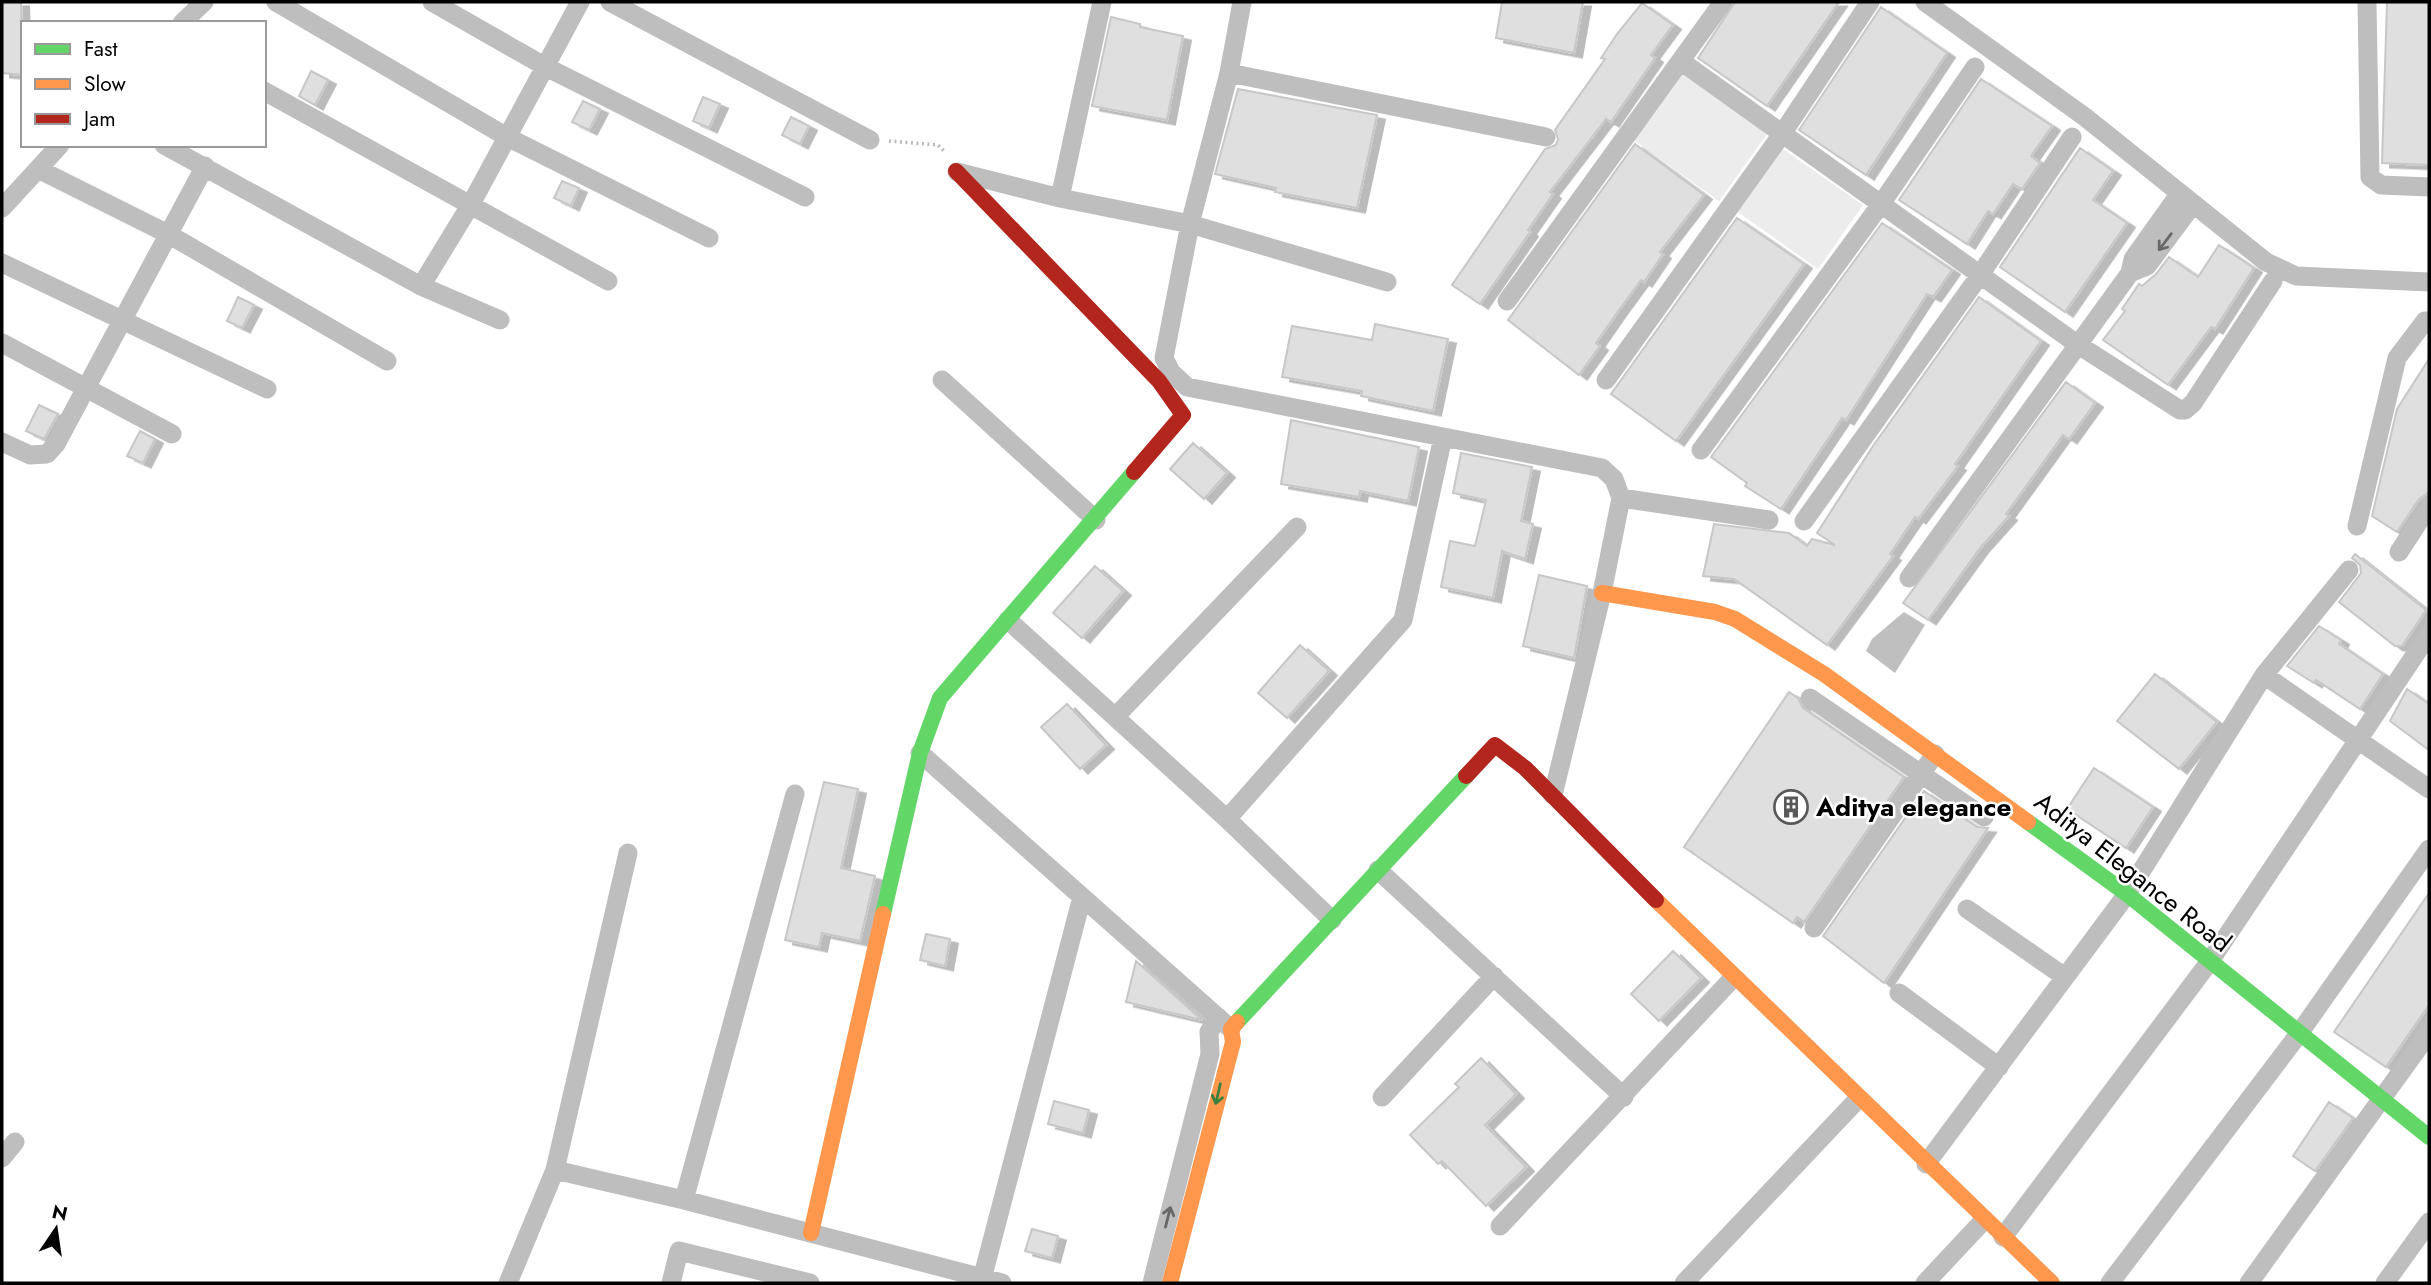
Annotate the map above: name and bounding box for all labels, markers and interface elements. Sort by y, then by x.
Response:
legend [21,21,266,147]
text: Fast [84,34,117,64]
text: Slow [84,69,126,99]
text: Jam [81,104,116,134]
one-way arrow [2157,232,2172,251]
street label: Aditya Elegance Road [2026,783,2240,961]
building icon: Aditya elegance [1772,788,1810,826]
place label: Aditya elegance [1815,788,2011,826]
one-way arrow [1211,1082,1224,1105]
north arrow [21,1194,91,1264]
text: N [49,1198,70,1228]
one-way arrow [1162,1206,1175,1229]

